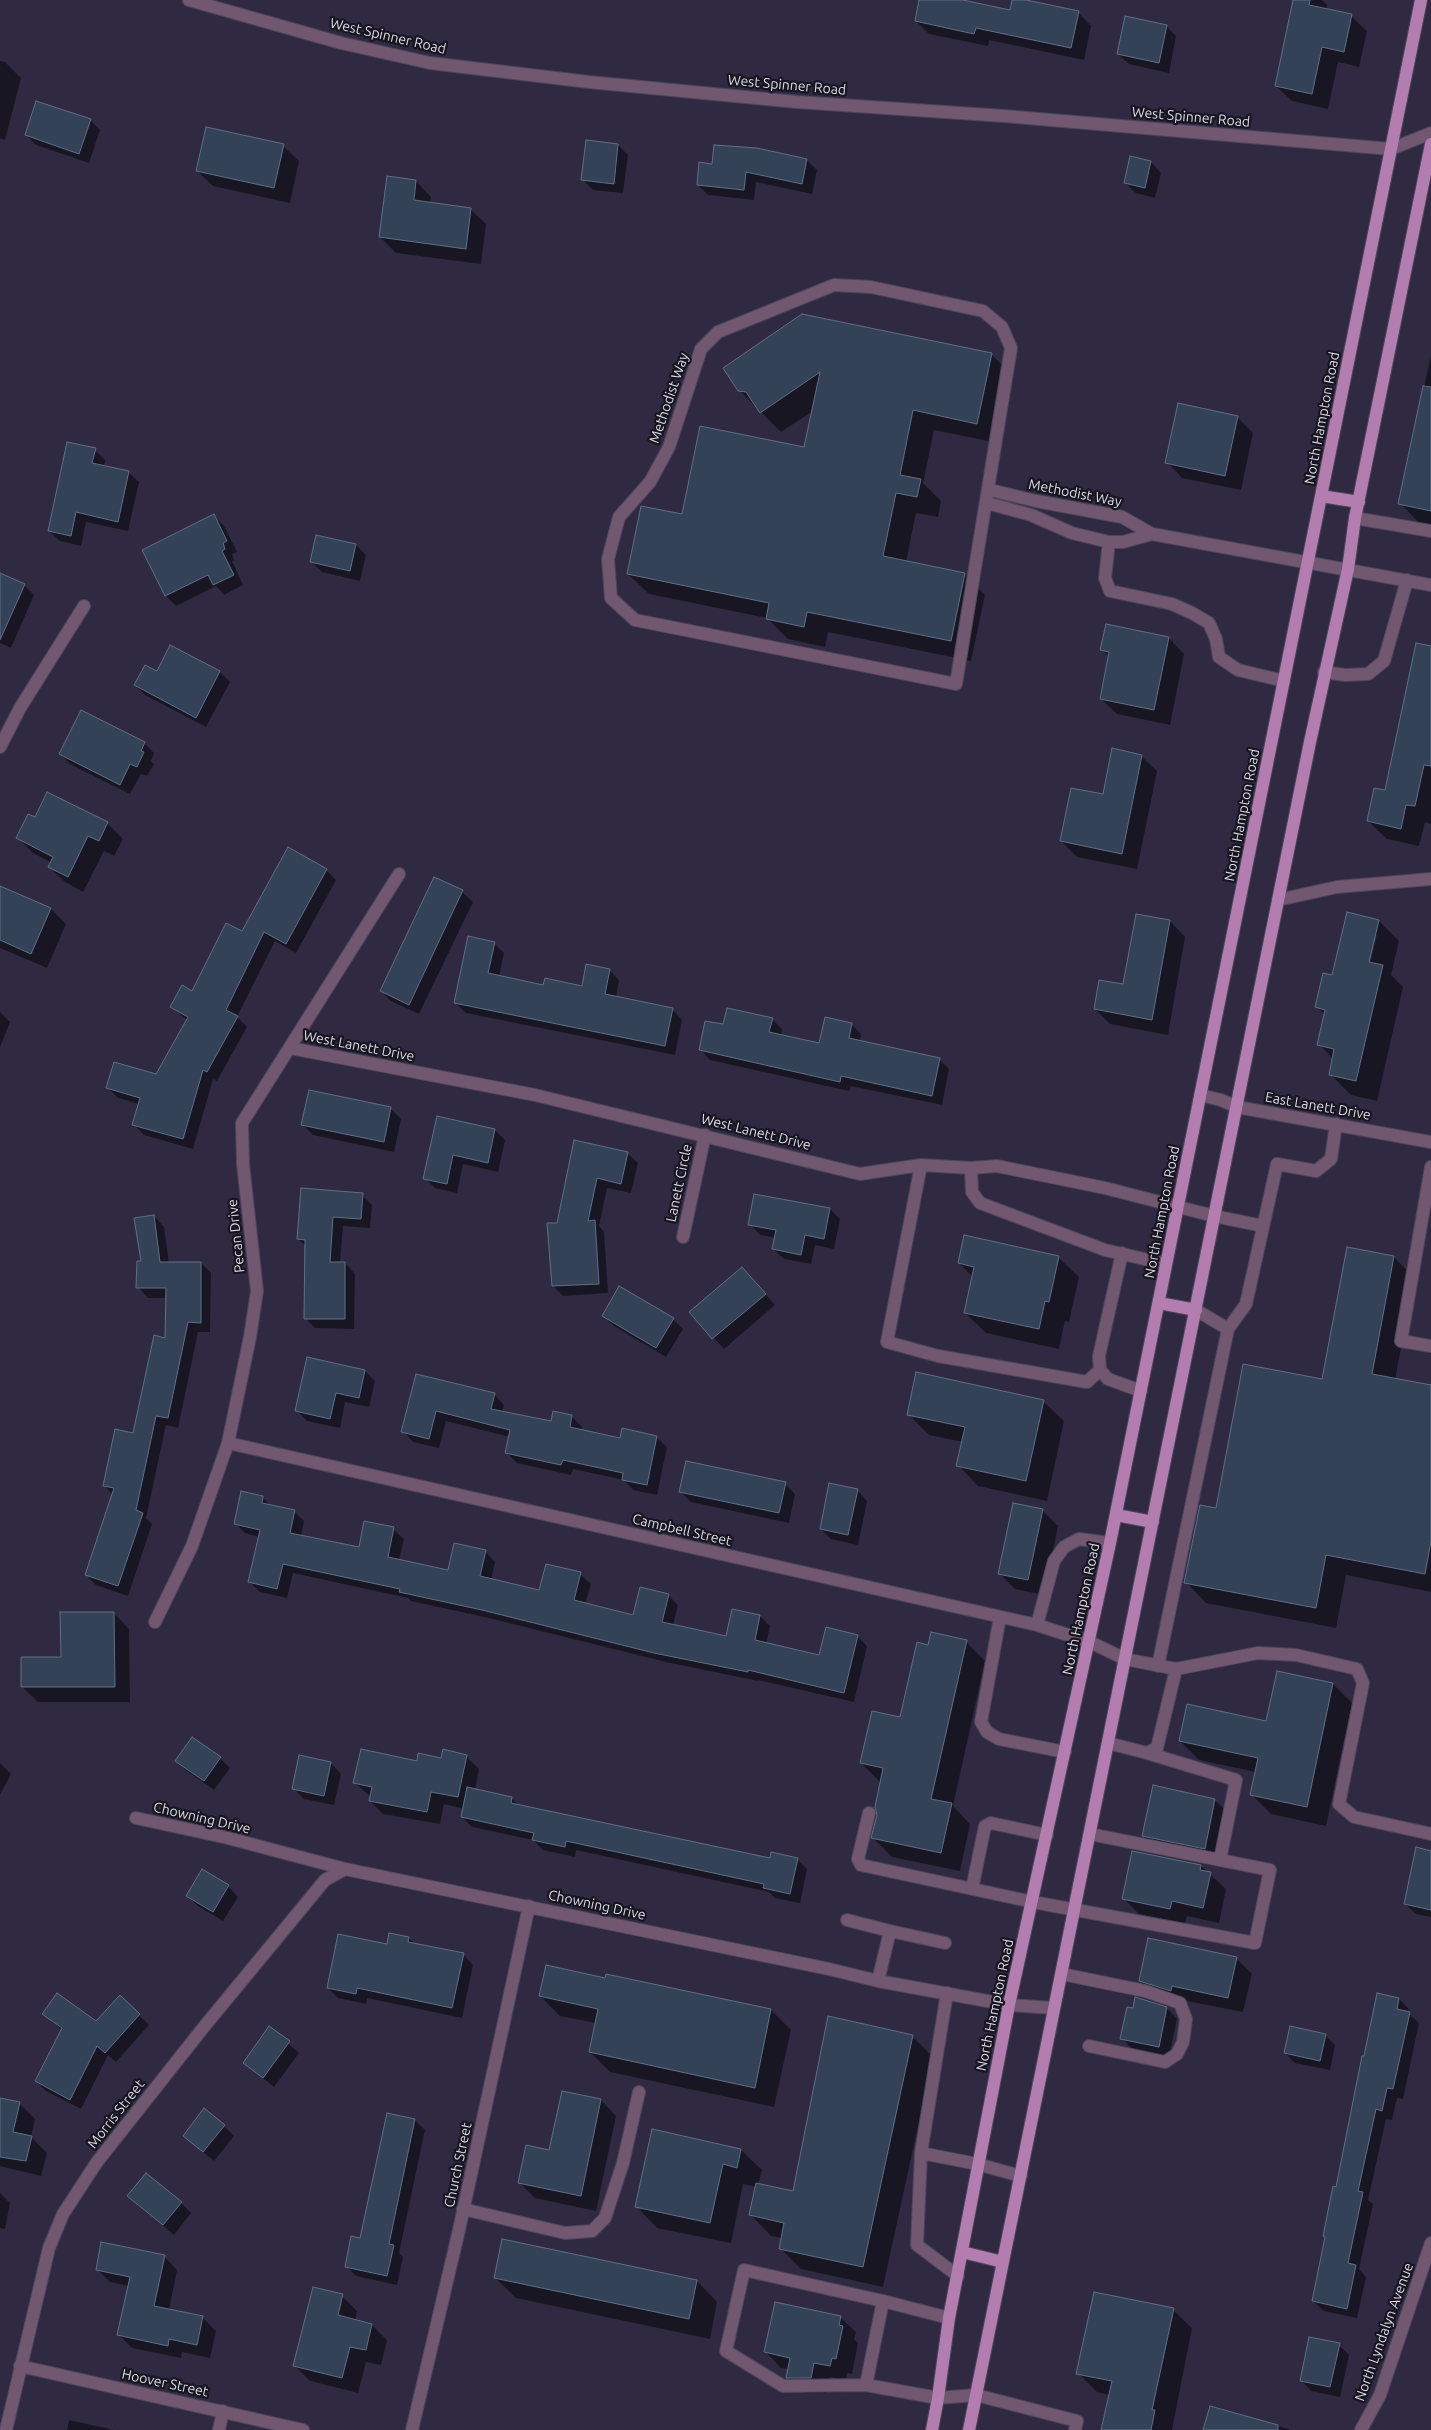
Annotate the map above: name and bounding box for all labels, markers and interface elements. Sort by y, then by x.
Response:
street label: West Spinner Road [328,14,448,58]
street label: West Spinner Road [727,71,847,99]
street label: West Spinner Road [1131,103,1251,131]
street label: North Hampton Road [1301,350,1343,486]
street label: Methodist Way [646,351,692,445]
street label: Methodist Way [1027,476,1123,510]
street label: North Hampton Road [1221,747,1263,883]
street label: West Lanett Drive [302,1027,416,1065]
street label: East Lanett Drive [1264,1088,1372,1124]
street label: West Lanett Drive [699,1110,813,1154]
street label: Lanett Circle [663,1142,695,1224]
street label: North Hampton Road [1141,1144,1183,1280]
street label: Pecan Drive [224,1198,248,1274]
street label: Campbell Street [631,1510,733,1550]
street label: North Hampton Road [1059,1541,1103,1677]
street label: Chowning Drive [152,1799,252,1837]
street label: Chowning Drive [547,1886,647,1924]
street label: North Hampton Road [973,1937,1017,2073]
street label: Morris Street [84,2076,148,2152]
street label: Church Street [441,2121,475,2209]
street label: North Lyndalyn Avenue [1351,2261,1417,2403]
street label: Hoover Street [120,2366,210,2400]

